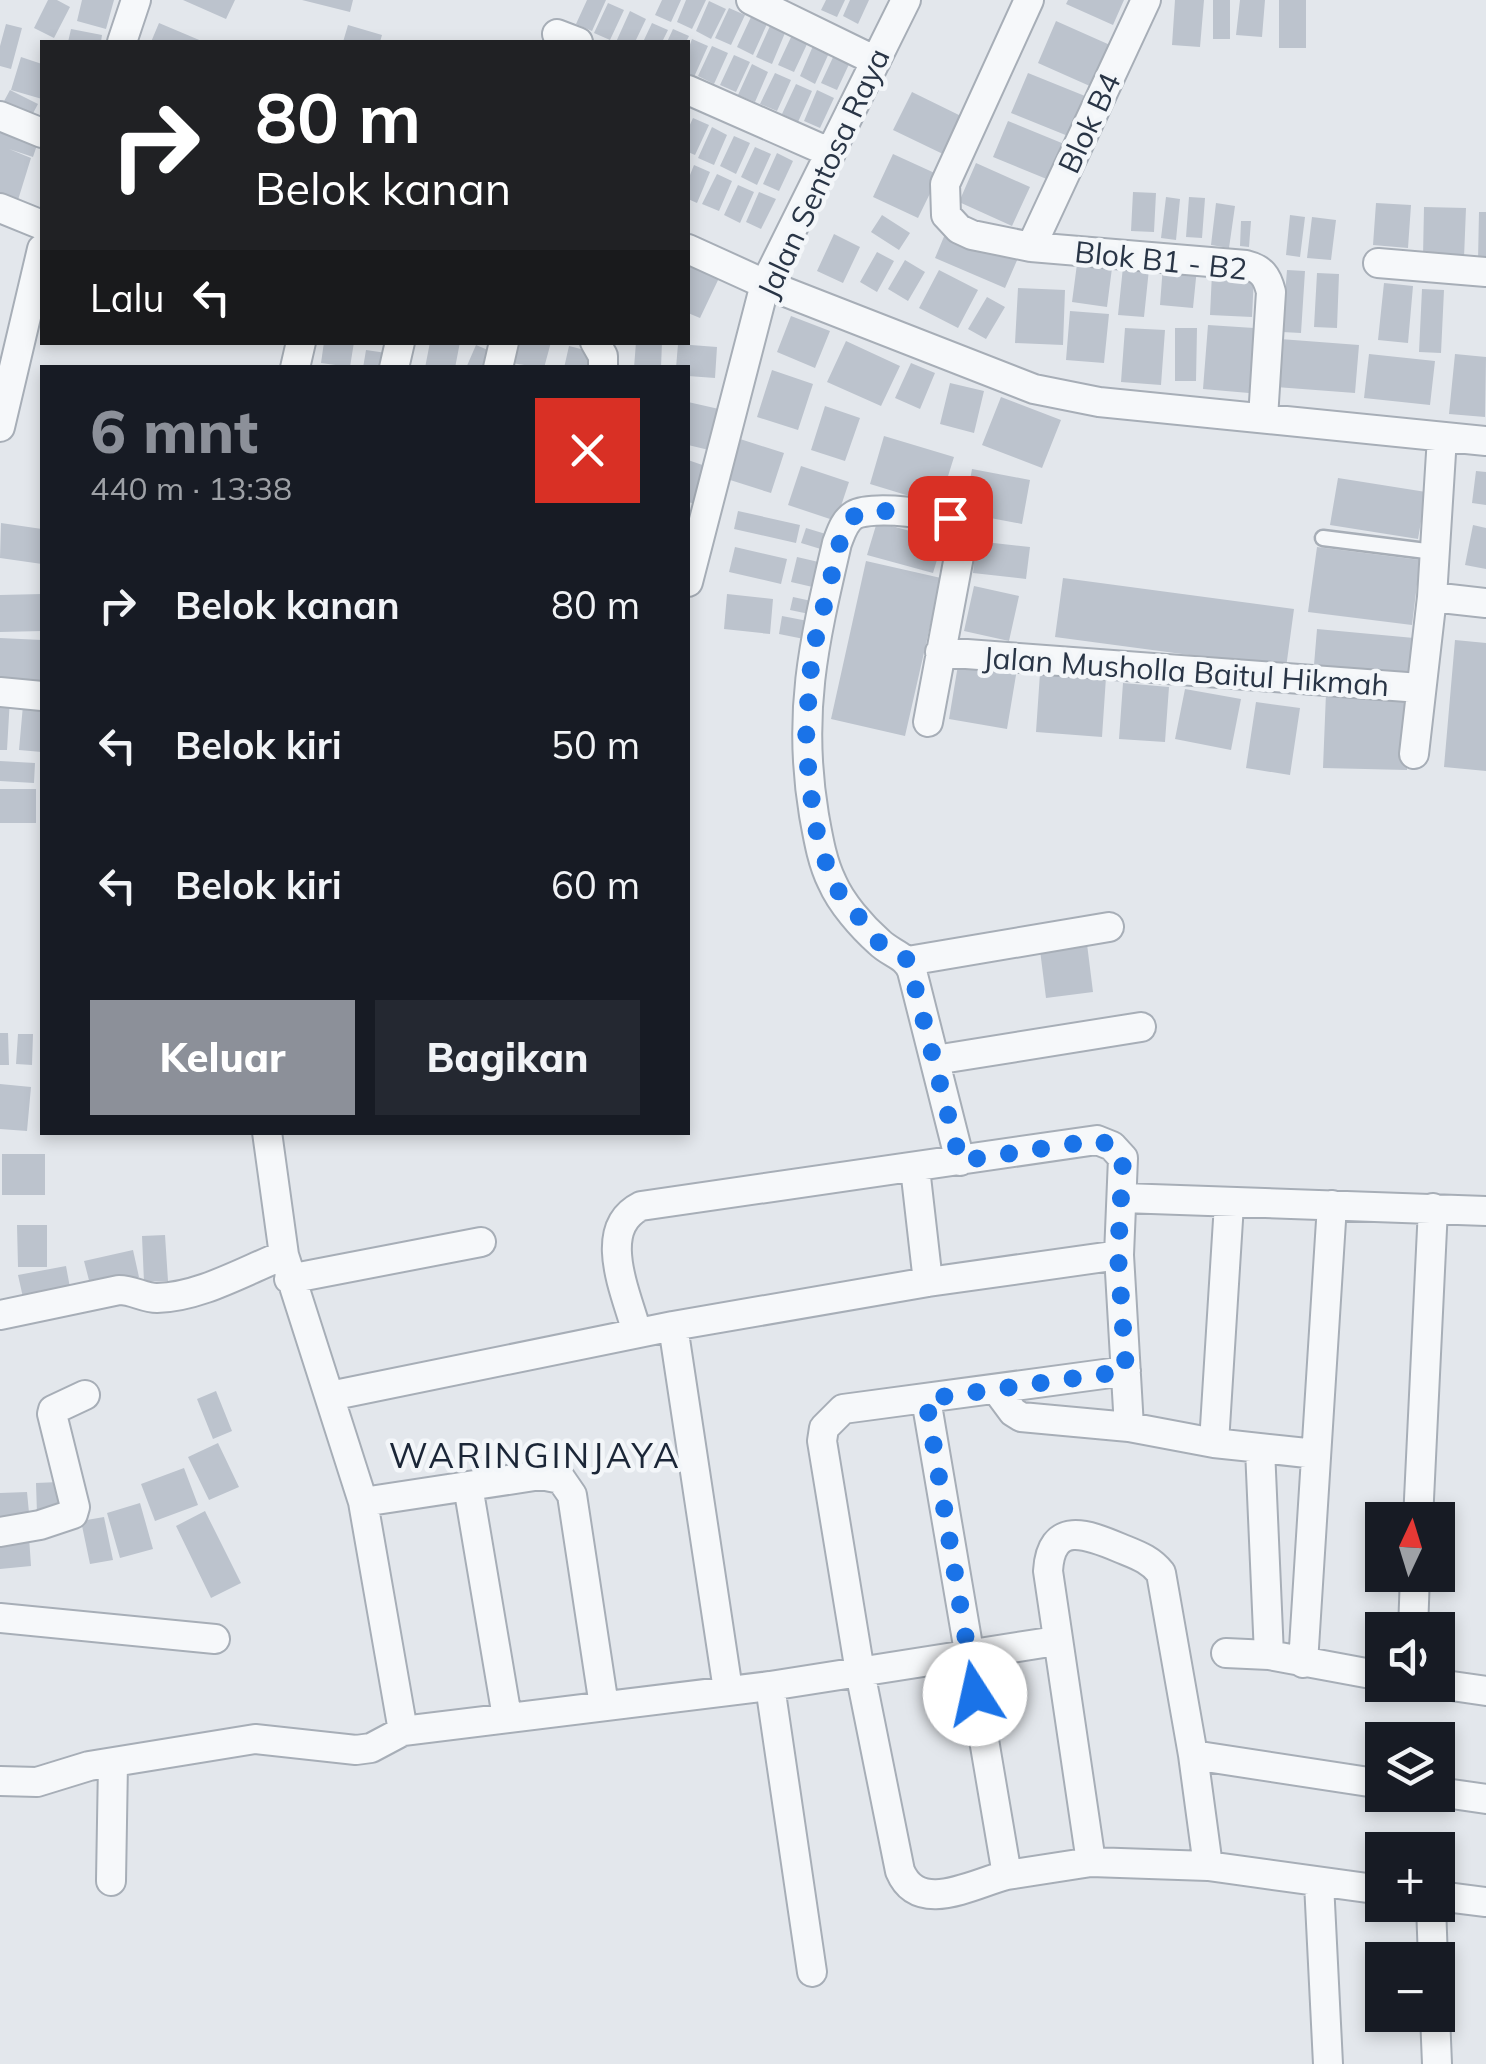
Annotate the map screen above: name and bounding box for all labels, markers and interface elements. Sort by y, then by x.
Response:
street label: Jalan Sentosa Raya [748,42,898,304]
street label: Blok B4 [1049,67,1129,179]
text: 80 m [255,73,421,161]
icon: right [90,80,220,210]
text: Belok kanan [255,160,511,216]
street label: Blok B1 - B2 [1073,232,1249,288]
icon: left [184,270,239,325]
text: Lalu [90,274,164,322]
text: 6 mnt [90,393,258,468]
button: close [535,398,640,503]
text: 440 m · 13:38 [90,468,292,508]
pin [908,476,993,561]
icon: arrive [923,491,978,546]
icon: right [90,578,145,633]
text: Belok kanan [175,581,400,629]
text: 80 m [551,581,640,629]
street label: Jalan Musholla Baitul Hikmah [982,638,1390,704]
icon: left [90,718,145,773]
text: Belok kiri [175,721,342,769]
text: 50 m [551,721,640,769]
icon: left [90,858,145,913]
text: Belok kiri [175,861,342,909]
text: 60 m [551,861,640,909]
button: Keluar [90,1000,355,1115]
button: Bagikan [375,1000,640,1115]
district label: WARINGINJAYA [389,1433,681,1477]
north arrow [1365,1502,1455,1592]
map controls [1365,1502,1455,2032]
button: sound [1365,1612,1455,1702]
position arrow [923,1642,1027,1746]
button: layers [1365,1722,1455,1812]
button: + [1365,1832,1455,1922]
button: − [1365,1942,1455,2032]

